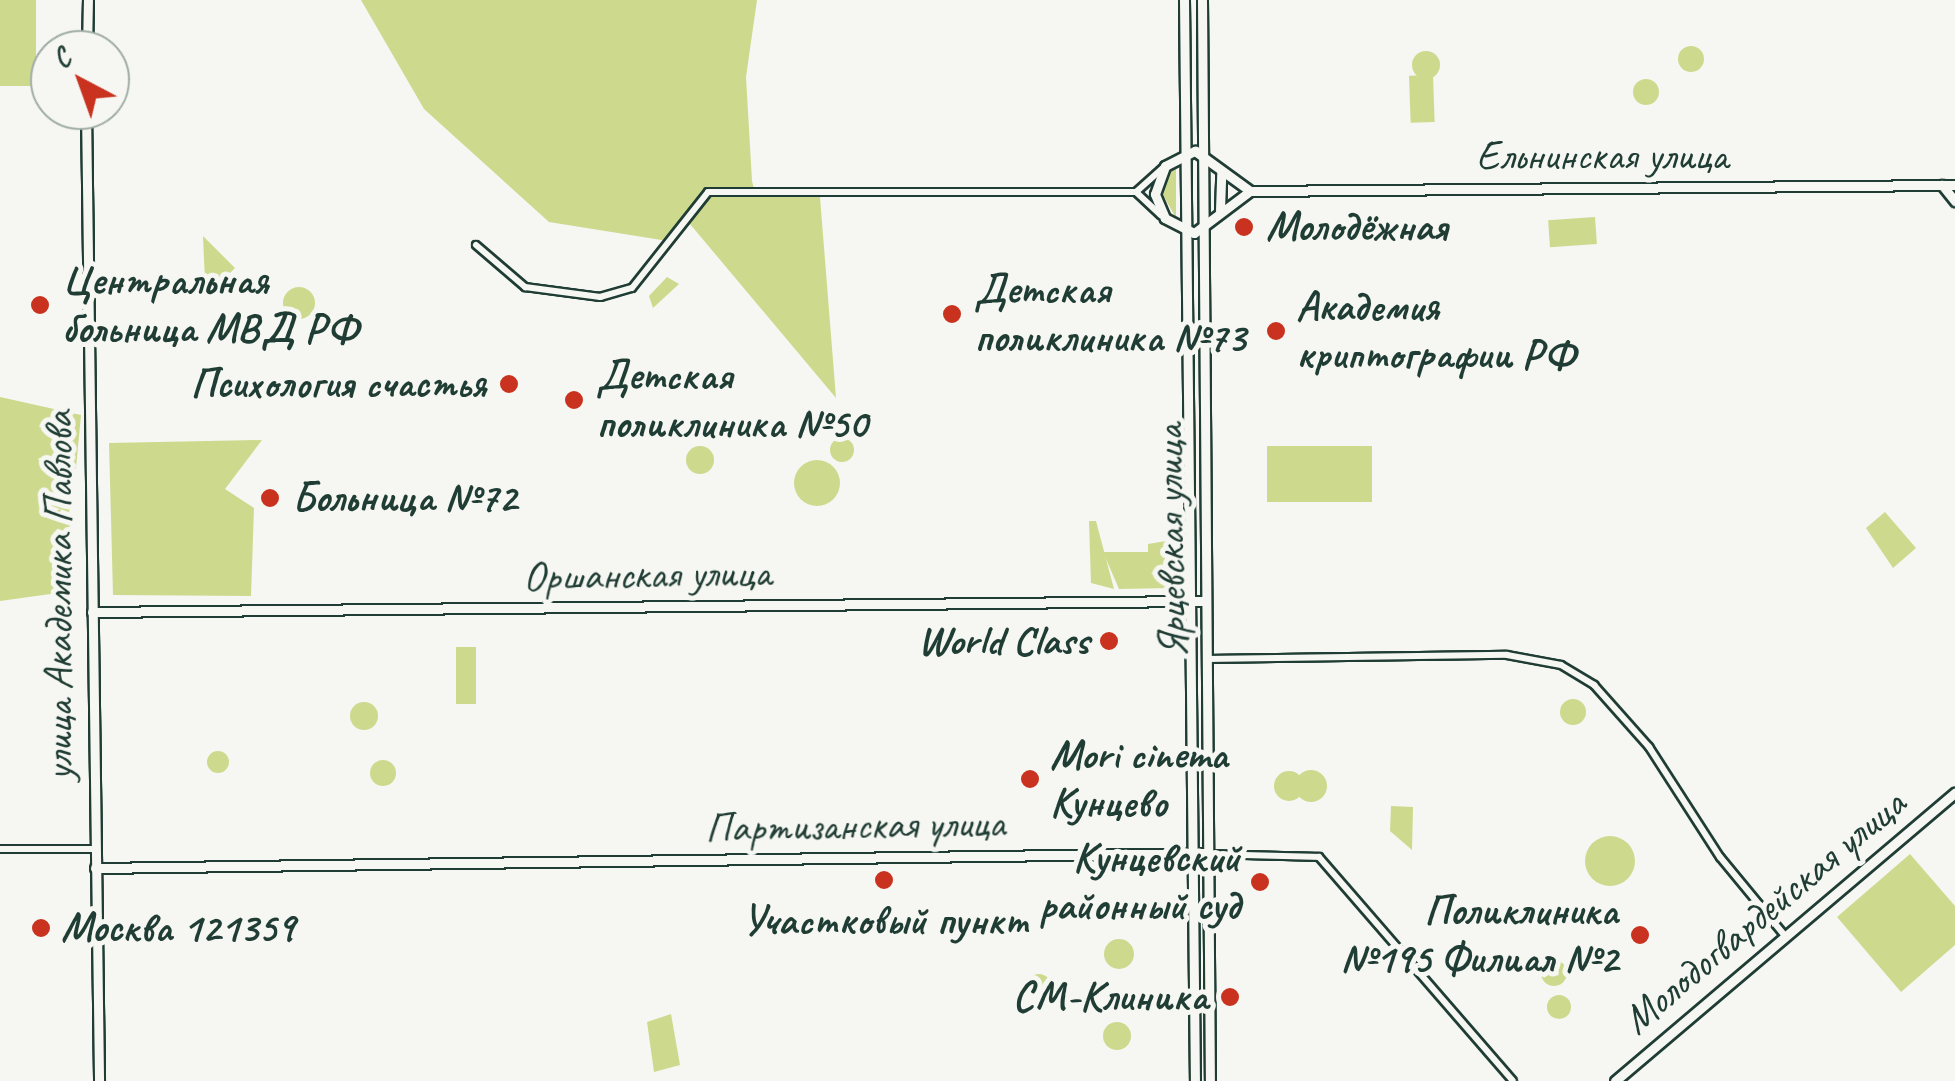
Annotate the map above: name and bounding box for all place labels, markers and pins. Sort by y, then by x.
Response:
place label: Молодёжная [1266,202,1447,252]
marker: Молодёжная [1231,214,1257,240]
place label: Центральная больница МВД РФ [62,256,359,354]
place label: Детская поликлиника №73 [974,265,1245,364]
place label: Академия криптографии РФ [1296,282,1576,380]
marker: Центральная больница МВД РФ [27,292,53,318]
marker: Детская поликлиника №73 [939,301,965,327]
marker: Академия криптографии РФ [1265,320,1287,342]
place label: Детская поликлиника №50 [596,351,867,450]
place label: Психология счастья [194,359,486,409]
marker: Психология счастья [496,371,522,397]
marker: Детская поликлиника №50 [561,387,587,413]
place label: Больница №72 [292,473,517,523]
marker: Больница №72 [257,485,283,511]
place label: World Class [918,616,1089,666]
marker: World Class [1098,630,1120,652]
place label: Mori cinema Кунцево [1050,730,1228,828]
marker: Mori cinema Кунцево [1019,768,1041,790]
place label: Кунцевский районный суд [1040,833,1240,931]
marker: Участковый пункт [873,869,895,891]
marker: Кунцевский районный суд [1249,871,1271,893]
place label: Поликлиника №195 Филиал №2 [1340,886,1618,984]
place label: Участковый пункт [741,896,1027,946]
place label: Москва 121359 [61,903,294,953]
marker: Москва 121359 [30,917,52,939]
marker: Поликлиника №195 Филиал №2 [1627,922,1653,948]
place label: СМ-Клиника [1012,972,1208,1022]
marker: СМ-Клиника [1217,984,1243,1010]

